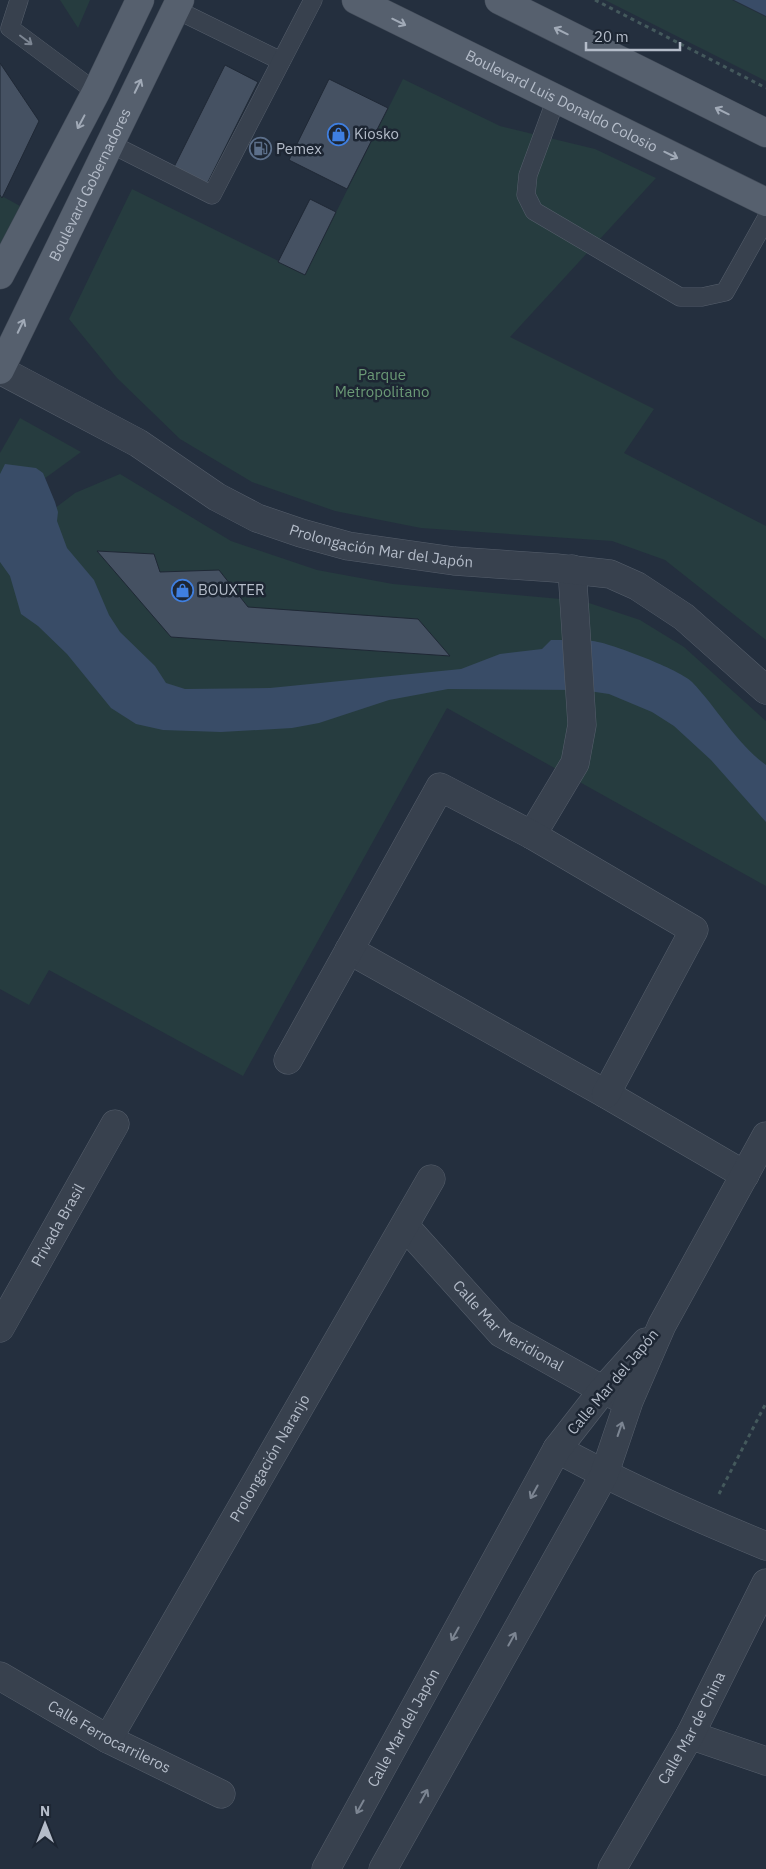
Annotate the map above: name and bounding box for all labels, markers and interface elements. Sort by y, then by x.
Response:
one-way arrow [392,17,407,27]
scale bar [586,20,680,52]
one-way arrow [554,26,569,35]
text: 20 m [594,27,629,46]
one-way arrow [19,34,32,45]
street label: Boulevard Luis Donaldo Colosio [462,45,661,156]
one-way arrow [134,79,144,94]
street label: Boulevard Gobernadores [44,105,135,264]
one-way arrow [715,106,730,115]
one-way arrow [75,115,85,129]
shop icon: Kiosko [326,122,350,146]
place label: Kiosko [354,124,399,143]
fuel station icon: Pemex [248,137,272,161]
place label: Pemex [276,139,322,158]
one-way arrow [663,151,678,161]
one-way arrow [17,319,27,334]
park label: Parque Metropolitano [335,365,429,401]
street label: Prolongación Mar del Japón [287,520,474,571]
shop icon: BOUXTER [170,578,194,602]
place label: BOUXTER [198,580,265,599]
street label: Privada Brasil [27,1180,88,1270]
street label: Calle Mar Meridional [449,1276,567,1375]
street label: Calle Mar del Japón [563,1325,662,1438]
street label: Prolongación Naranjo [225,1391,314,1525]
one-way arrow [616,1421,625,1437]
one-way arrow [528,1484,538,1498]
one-way arrow [450,1627,460,1641]
one-way arrow [507,1631,517,1646]
street label: Calle Mar del Japón [363,1665,443,1790]
street label: Calle Mar de China [653,1668,729,1788]
street label: Calle Ferrocarrileros [44,1696,174,1777]
one-way arrow [420,1789,429,1804]
north arrow [20,1799,70,1849]
one-way arrow [355,1800,365,1815]
text: N [40,1802,50,1820]

